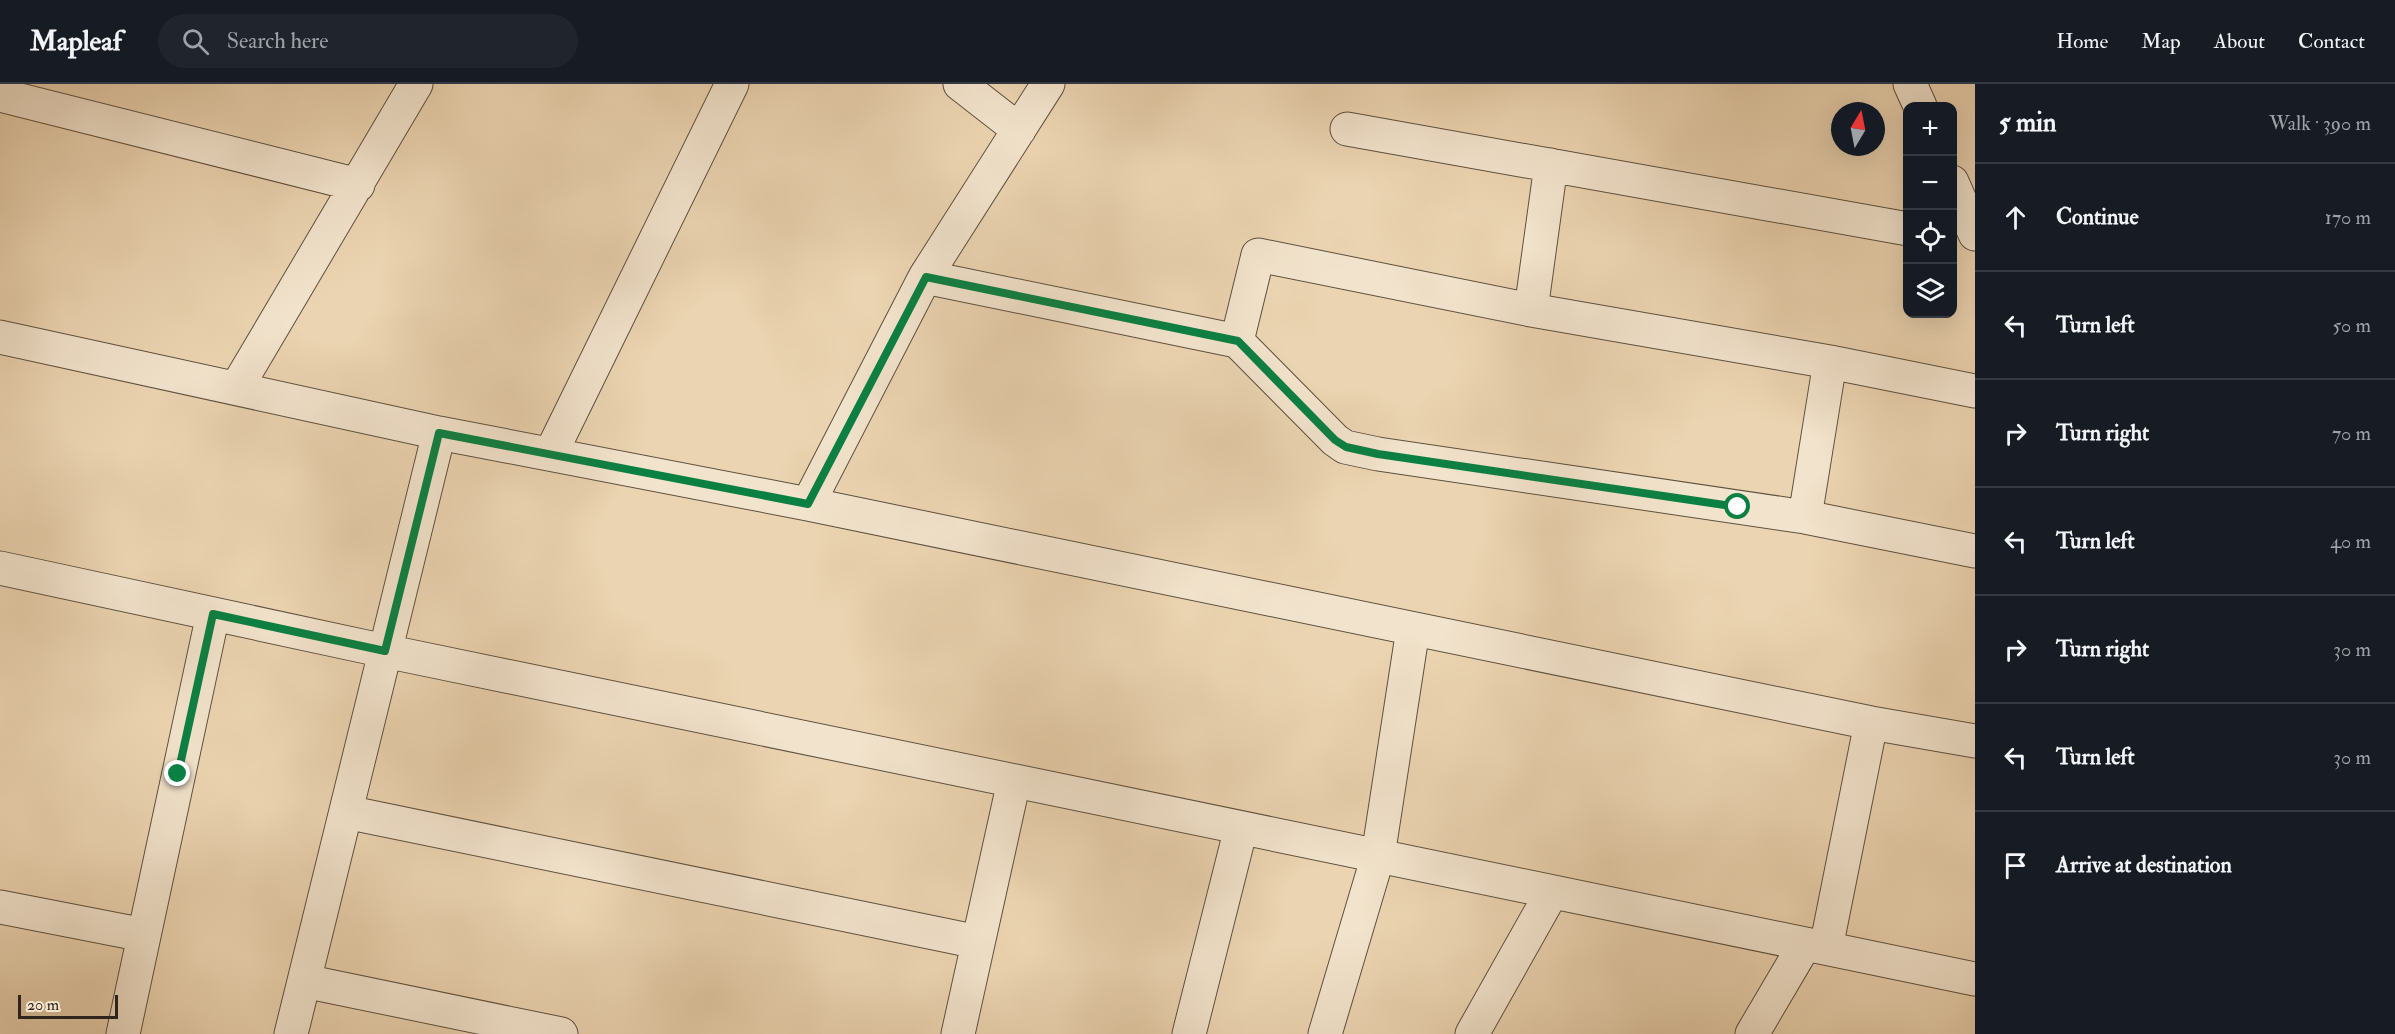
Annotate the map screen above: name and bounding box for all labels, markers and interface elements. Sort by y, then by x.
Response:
search box [158,14,578,68]
text: Mapleaf [30,24,122,59]
icon: search [179,25,212,58]
text: Search here [227,27,328,55]
text: Home [2056,28,2108,55]
text: Map [2141,28,2181,55]
text: About [2214,28,2265,55]
text: Contact [2298,28,2365,55]
north arrow [1831,102,1885,156]
map controls [1903,102,1957,318]
button: + [1903,102,1957,156]
text: 5 min [1999,107,2056,139]
text: Walk · 390 m [2269,111,2371,136]
button: − [1903,156,1957,210]
icon: ahead [1999,201,2032,234]
text: Continue [2056,203,2139,231]
text: 170 m [2325,205,2371,230]
button: locate [1903,210,1957,264]
button: layers [1903,264,1957,318]
icon: left [1999,309,2032,342]
text: Turn left [2056,311,2135,339]
text: 50 m [2332,313,2371,338]
icon: right [1999,417,2032,450]
text: Turn right [2056,419,2149,447]
text: 70 m [2332,421,2371,446]
route start [1724,493,1750,519]
icon: left [1999,525,2032,558]
text: Turn left [2056,527,2135,555]
text: 40 m [2330,529,2371,554]
icon: right [1999,633,2032,666]
text: Turn right [2056,635,2149,663]
text: 30 m [2333,637,2371,662]
icon: left [1999,741,2032,774]
text: Turn left [2056,743,2135,771]
text: 30 m [2333,745,2371,770]
route end [164,760,190,786]
icon: arrive [1999,849,2032,882]
text: Arrive at destination [2056,851,2232,879]
scale bar [18,992,118,1020]
text: 20 m [27,995,59,1015]

